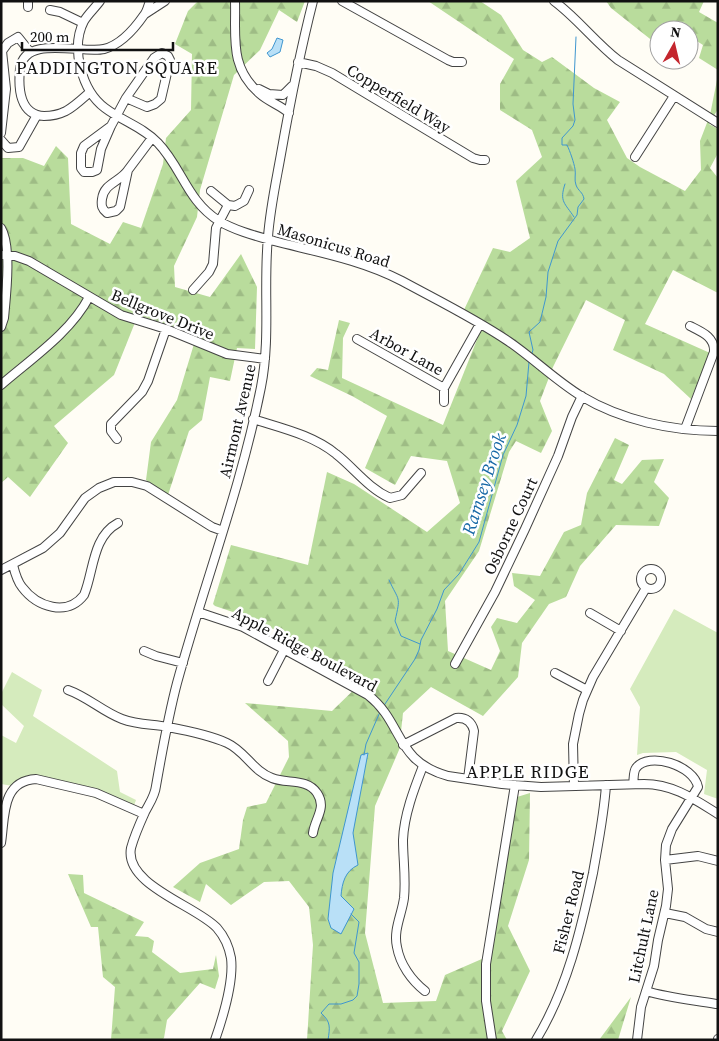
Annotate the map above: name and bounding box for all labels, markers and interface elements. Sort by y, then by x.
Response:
scale bar [22,20,174,52]
north arrow [649,20,699,70]
text: N [669,22,682,43]
text: 200 m [30,26,70,47]
district label: PADDINGTON SQUARE [16,55,218,80]
street label: Copperfield Way [343,58,456,138]
street label: Masonicus Road [275,217,393,273]
street label: Bellgrove Drive [108,283,218,345]
street label: Arbor Lane [366,322,448,380]
street label: Airmont Avenue [213,362,261,480]
water label: Ramsey Brook [455,429,512,539]
street label: Osborne Court [478,473,542,578]
street label: Apple Ridge Boulevard [228,601,382,697]
district label: APPLE RIDGE [466,759,590,784]
street label: Fisher Road [547,868,589,956]
street label: Litchult Lane [622,887,664,985]

